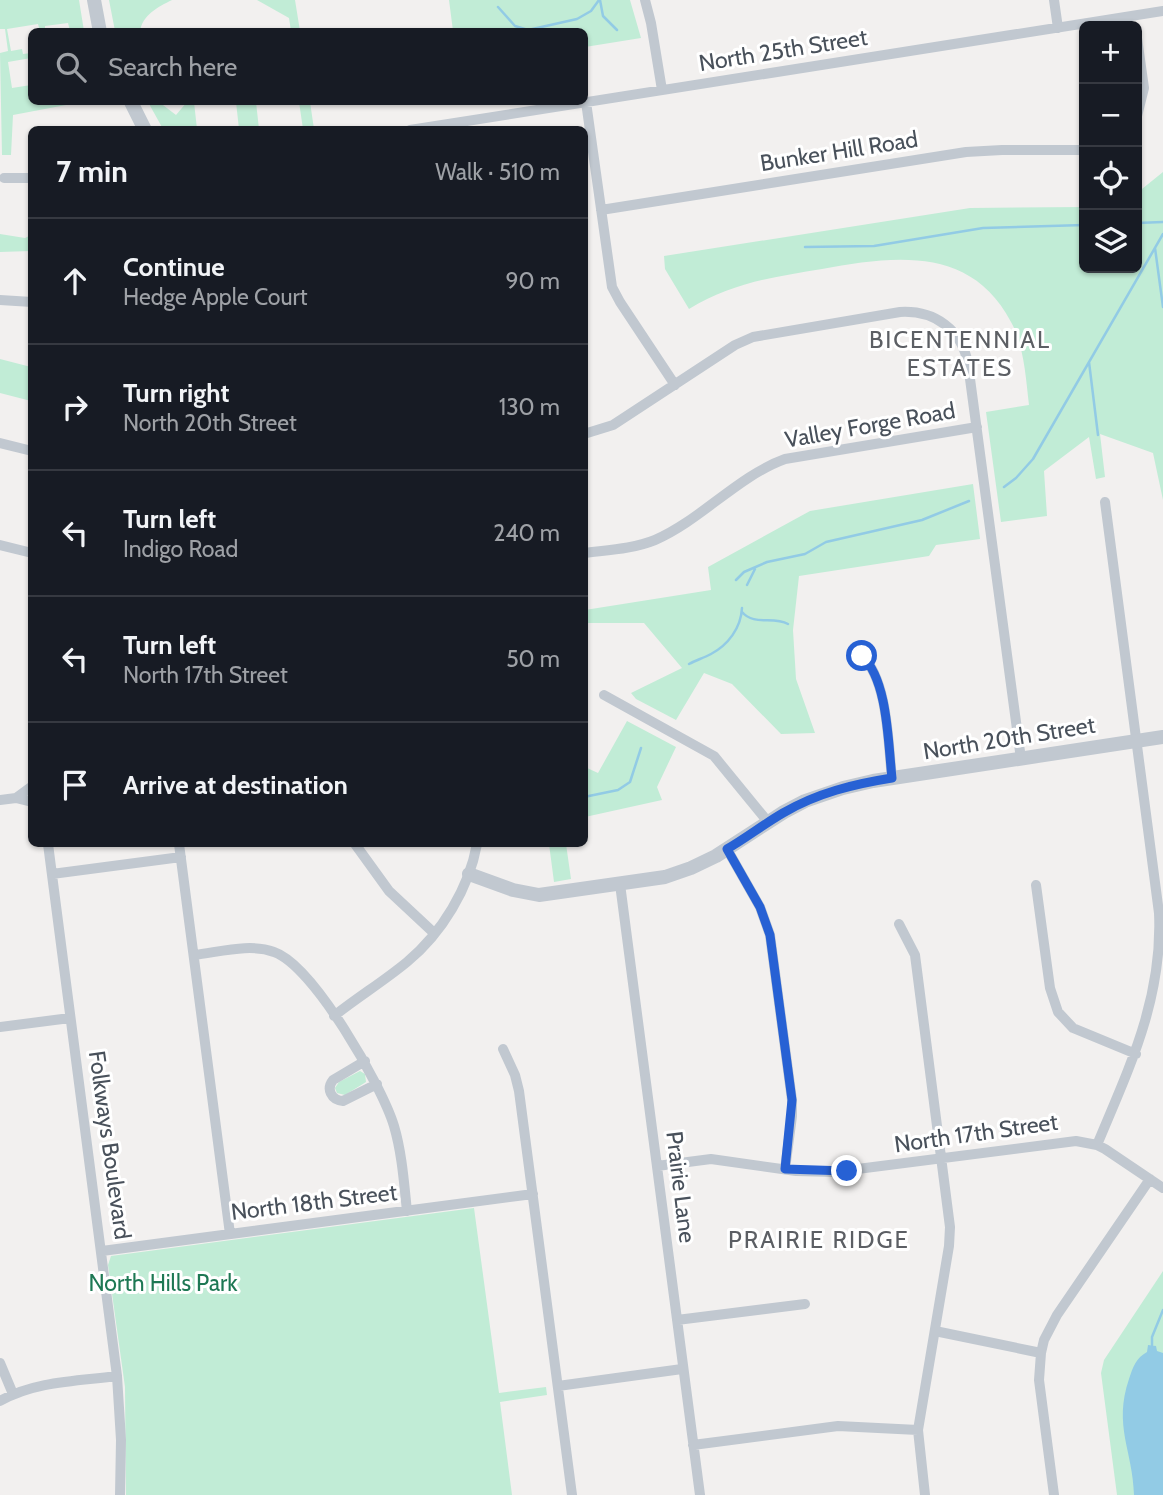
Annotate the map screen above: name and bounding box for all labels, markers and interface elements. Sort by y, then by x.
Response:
map controls [1079,21,1142,273]
button: + [1079,21,1142,84]
street label: North 25th Street [697,23,869,77]
search box [28,28,588,105]
icon: search [52,48,90,86]
text: Search here [108,51,237,83]
button: − [1079,84,1142,147]
street label: Bunker Hill Road [758,125,920,177]
button: locate [1079,147,1142,210]
text: 7 min [56,153,128,190]
text: Walk · 510 m [435,158,560,186]
button: layers [1079,210,1142,273]
text: Continue [123,251,225,283]
icon: ahead [56,262,94,300]
text: 90 m [506,267,560,295]
text: Hedge Apple Court [123,283,307,311]
district label: BICENTENNIAL ESTATES [869,325,1051,382]
text: Turn right [123,377,229,409]
icon: right [56,388,94,426]
text: 130 m [499,393,560,421]
street label: Valley Forge Road [783,396,957,454]
text: North 20th Street [123,409,297,437]
text: Turn left [123,503,216,535]
icon: left [56,514,94,552]
text: 240 m [493,519,560,547]
text: Indigo Road [123,535,238,563]
text: Turn left [123,629,216,661]
icon: left [56,640,94,678]
route start [846,640,877,671]
text: 50 m [506,645,560,673]
text: North 17th Street [123,661,288,689]
street label: North 20th Street [921,711,1097,765]
icon: arrive [56,766,94,804]
text: Arrive at destination [123,769,348,801]
street label: Folkways Boulevard [83,1049,137,1241]
street label: North 17th Street [892,1108,1060,1158]
street label: Prairie Lane [660,1130,702,1245]
route end [831,1155,862,1186]
street label: North 18th Street [229,1178,399,1226]
district label: PRAIRIE RIDGE [728,1225,910,1254]
park label: North Hills Park [88,1269,238,1297]

